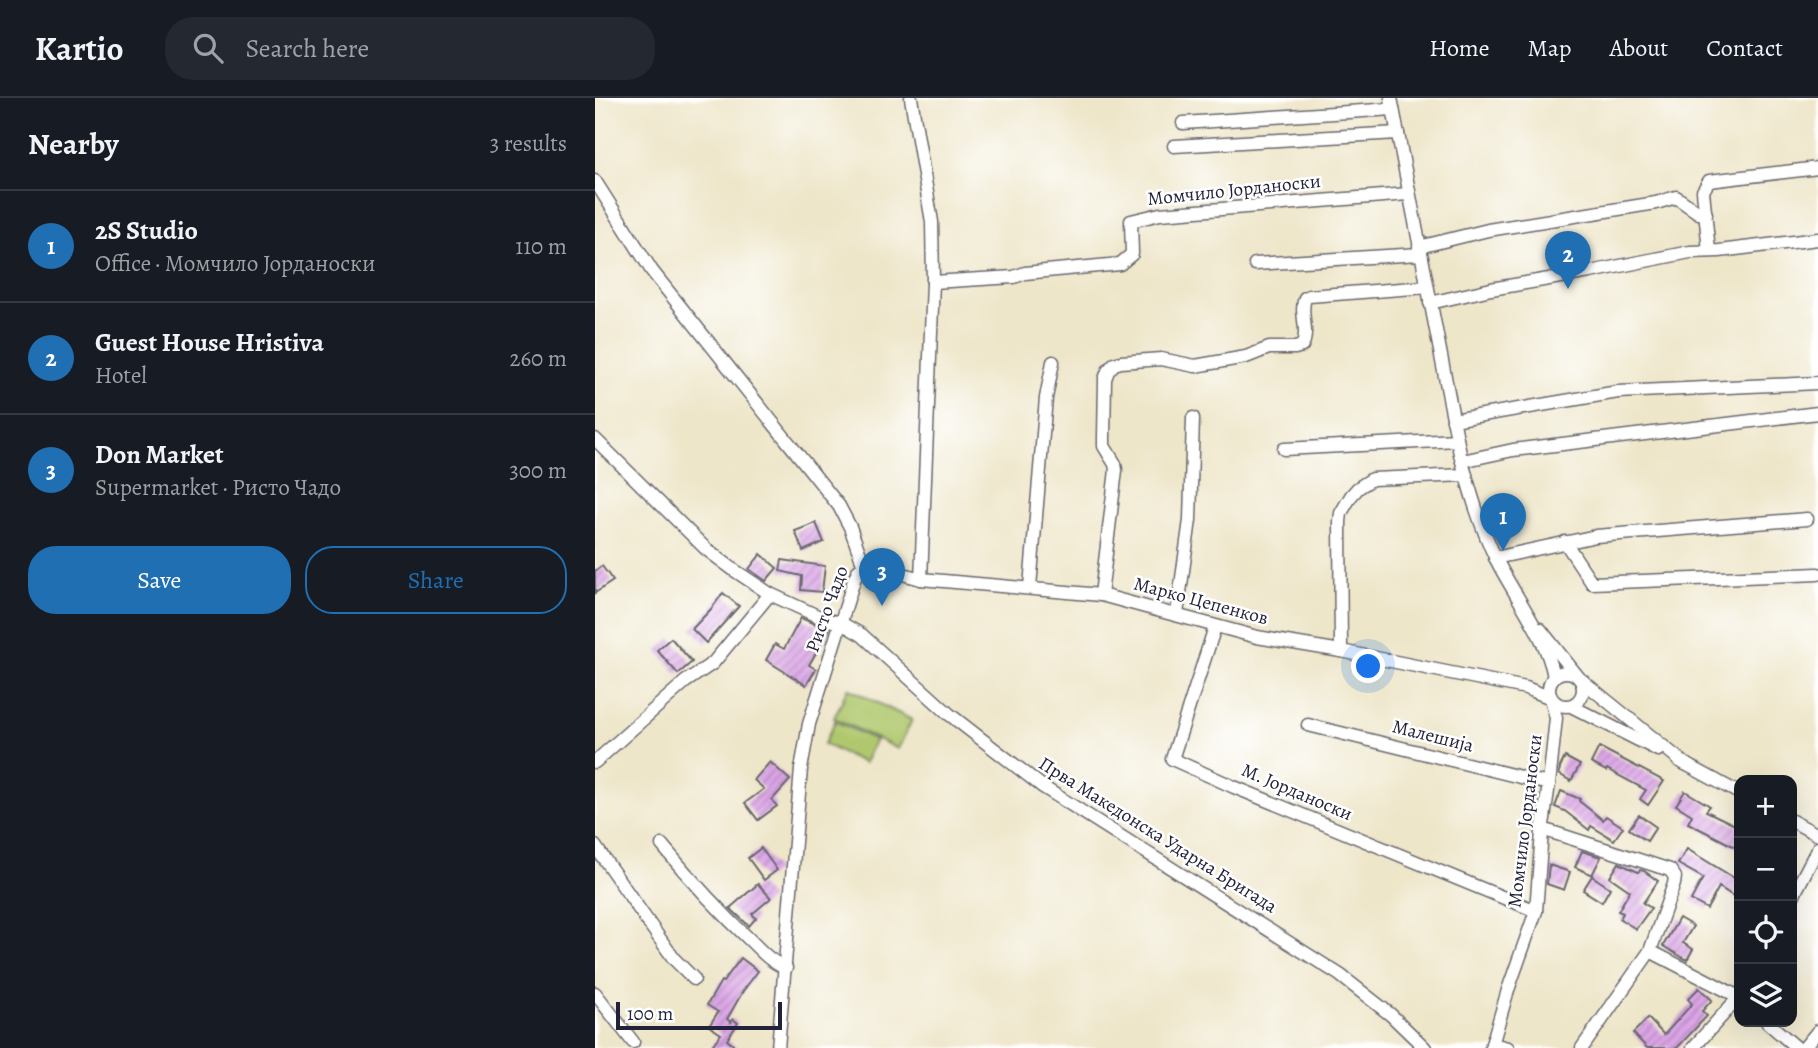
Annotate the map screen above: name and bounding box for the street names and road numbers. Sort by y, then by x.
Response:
street label: Момчило Јорданоски [1146,168,1322,212]
street label: Ристо Чадо [799,562,855,656]
street label: Марко Цепенков [1131,571,1271,631]
street label: Малешија [1390,713,1477,759]
street label: Момчило Јорданоски [1501,733,1549,909]
street label: Прва Македонска Ударна Бригада [1034,751,1282,919]
street label: М. Јорданоски [1237,757,1357,827]

